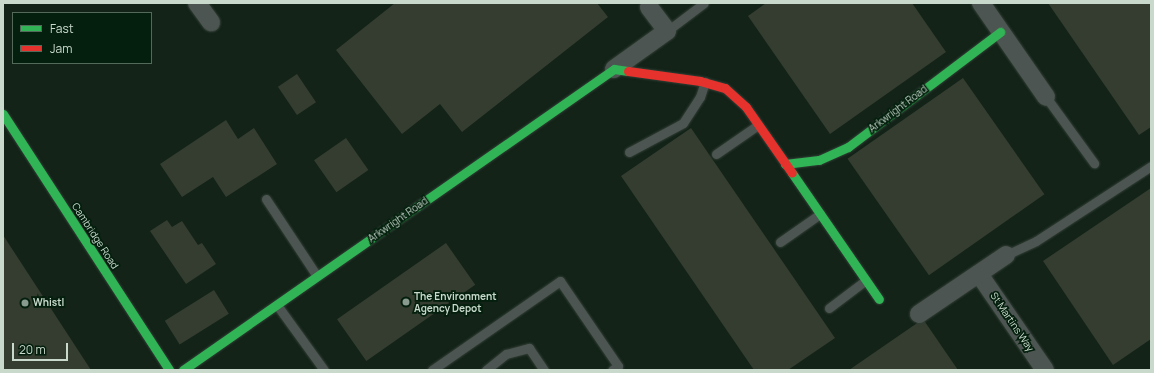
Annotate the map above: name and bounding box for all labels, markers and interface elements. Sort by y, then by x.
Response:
legend [12,12,152,64]
text: Fast [50,20,74,37]
text: Jam [50,40,72,57]
street label: Arkwright Road [866,83,930,135]
street label: Arkwright Road [366,195,430,245]
street label: Cambridge Road [69,201,121,271]
place label: The Environment Agency Depot [414,290,496,314]
street label: St Martins Way [988,290,1036,354]
place label: Whistl [33,297,64,309]
marker: The Environment Agency Depot [401,297,411,307]
marker: Whistl [20,298,30,308]
scale bar [14,335,70,361]
text: 20 m [19,341,46,358]

